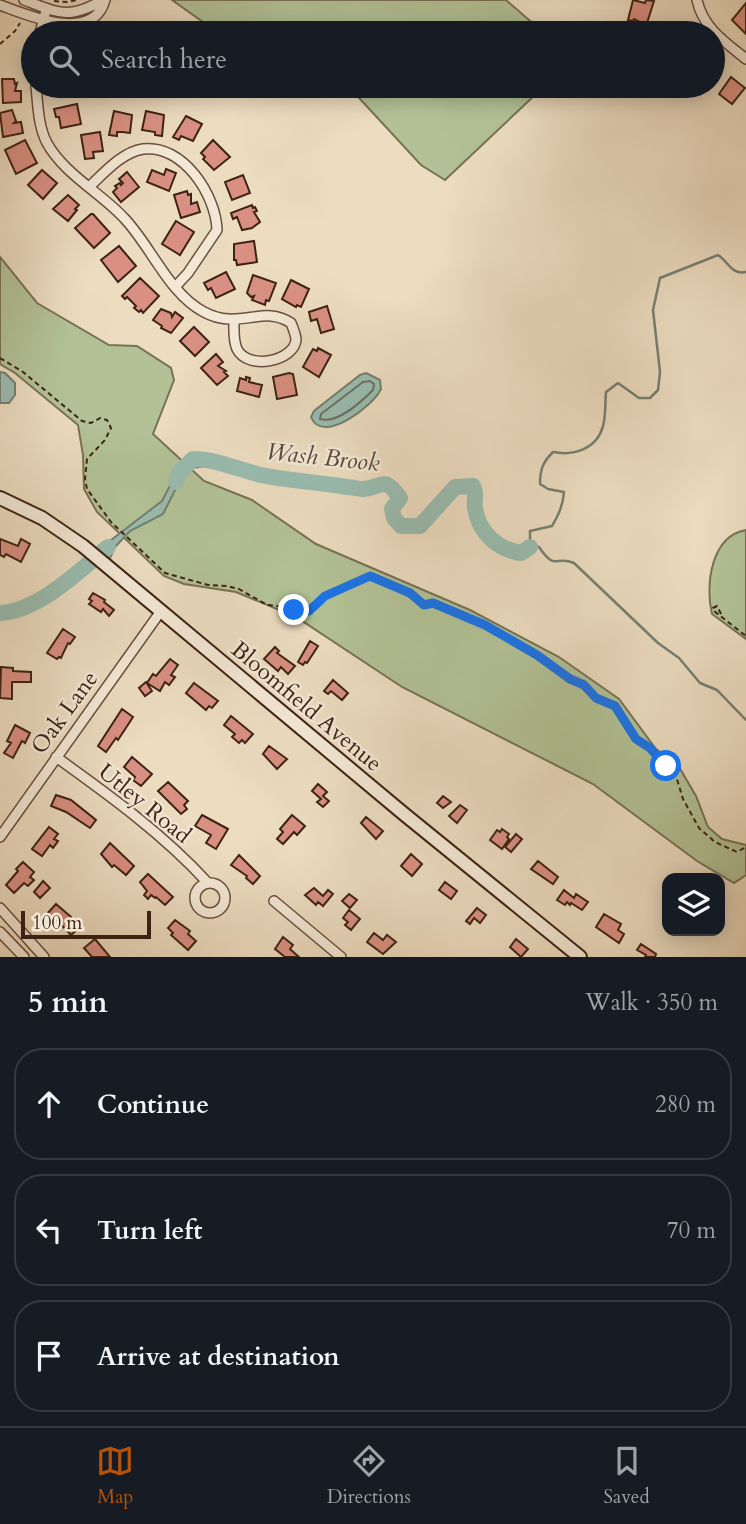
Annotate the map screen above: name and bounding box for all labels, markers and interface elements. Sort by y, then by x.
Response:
search box [21,21,725,98]
icon: search [45,41,83,79]
text: Search here [101,42,227,77]
water label: Wash Brook [265,435,381,480]
route end [278,594,309,625]
street label: Bloomfield Avenue [225,634,389,779]
street label: Oak Lane [24,664,105,760]
route start [650,750,681,781]
street label: Utley Road [92,756,198,851]
map controls [662,873,725,936]
button: layers [662,873,725,936]
scale bar [21,908,150,940]
text: 100 m [32,910,82,936]
text: 5 min [28,982,108,1023]
text: Walk · 350 m [585,987,718,1018]
icon: ahead [30,1085,68,1123]
text: Continue [97,1087,209,1122]
text: 280 m [655,1089,716,1120]
icon: left [30,1211,68,1249]
text: Turn left [97,1213,202,1248]
text: 70 m [667,1215,716,1246]
icon: arrive [30,1337,68,1375]
text: Arrive at destination [97,1339,340,1374]
tab: Map [96,1442,134,1510]
tab: Directions [327,1442,411,1510]
tab: Saved [604,1442,650,1510]

